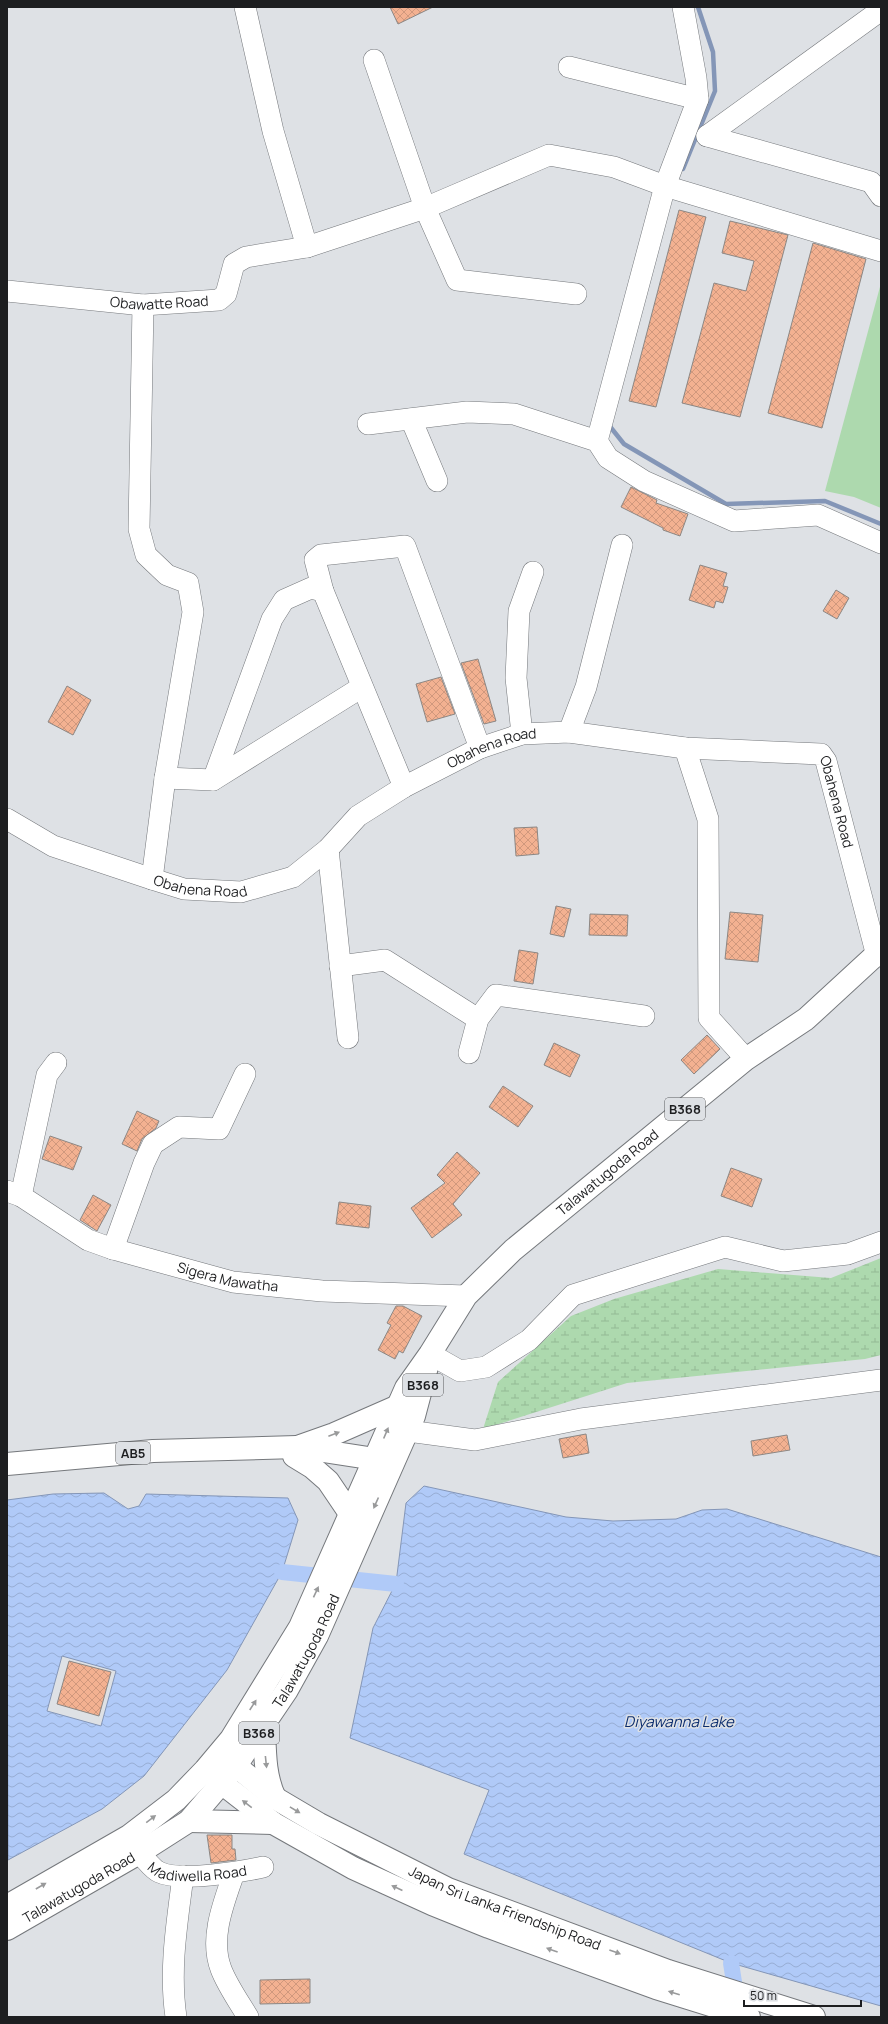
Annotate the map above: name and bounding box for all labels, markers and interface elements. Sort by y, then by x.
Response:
street label: Obawatte Road [109,291,209,314]
street label: Obahena Road [443,723,537,772]
street label: Obahena Road [816,751,858,850]
street label: Obahena Road [151,870,249,901]
road number: B368 [665,1098,705,1120]
street label: Talawatugoda Road [552,1125,662,1220]
street label: Sigera Mawatha [175,1257,279,1296]
road number: B368 [403,1374,443,1396]
one-way arrow [383,1427,389,1438]
one-way arrow [328,1431,340,1437]
road number: AB5 [116,1442,150,1464]
one-way arrow [373,1497,379,1508]
one-way arrow [313,1586,319,1598]
street label: Talawatugoda Road [268,1591,343,1711]
one-way arrow [249,1700,257,1710]
water label: Diyawanna Lake [624,1711,735,1732]
road number: B368 [239,1722,279,1744]
one-way arrow [262,1756,269,1768]
one-way arrow [242,1799,253,1808]
one-way arrow [289,1806,301,1813]
one-way arrow [146,1814,157,1823]
street label: Talawatugoda Road [19,1847,138,1927]
street label: Madiwella Road [144,1857,248,1885]
street label: Japan Sri Lanka Friendship Road [406,1861,604,1954]
one-way arrow [35,1883,47,1890]
one-way arrow [391,1885,402,1891]
one-way arrow [545,1947,557,1953]
one-way arrow [610,1949,622,1955]
scale bar [744,1982,861,2008]
text: 50 m [750,1987,777,2004]
one-way arrow [668,1990,680,1996]

